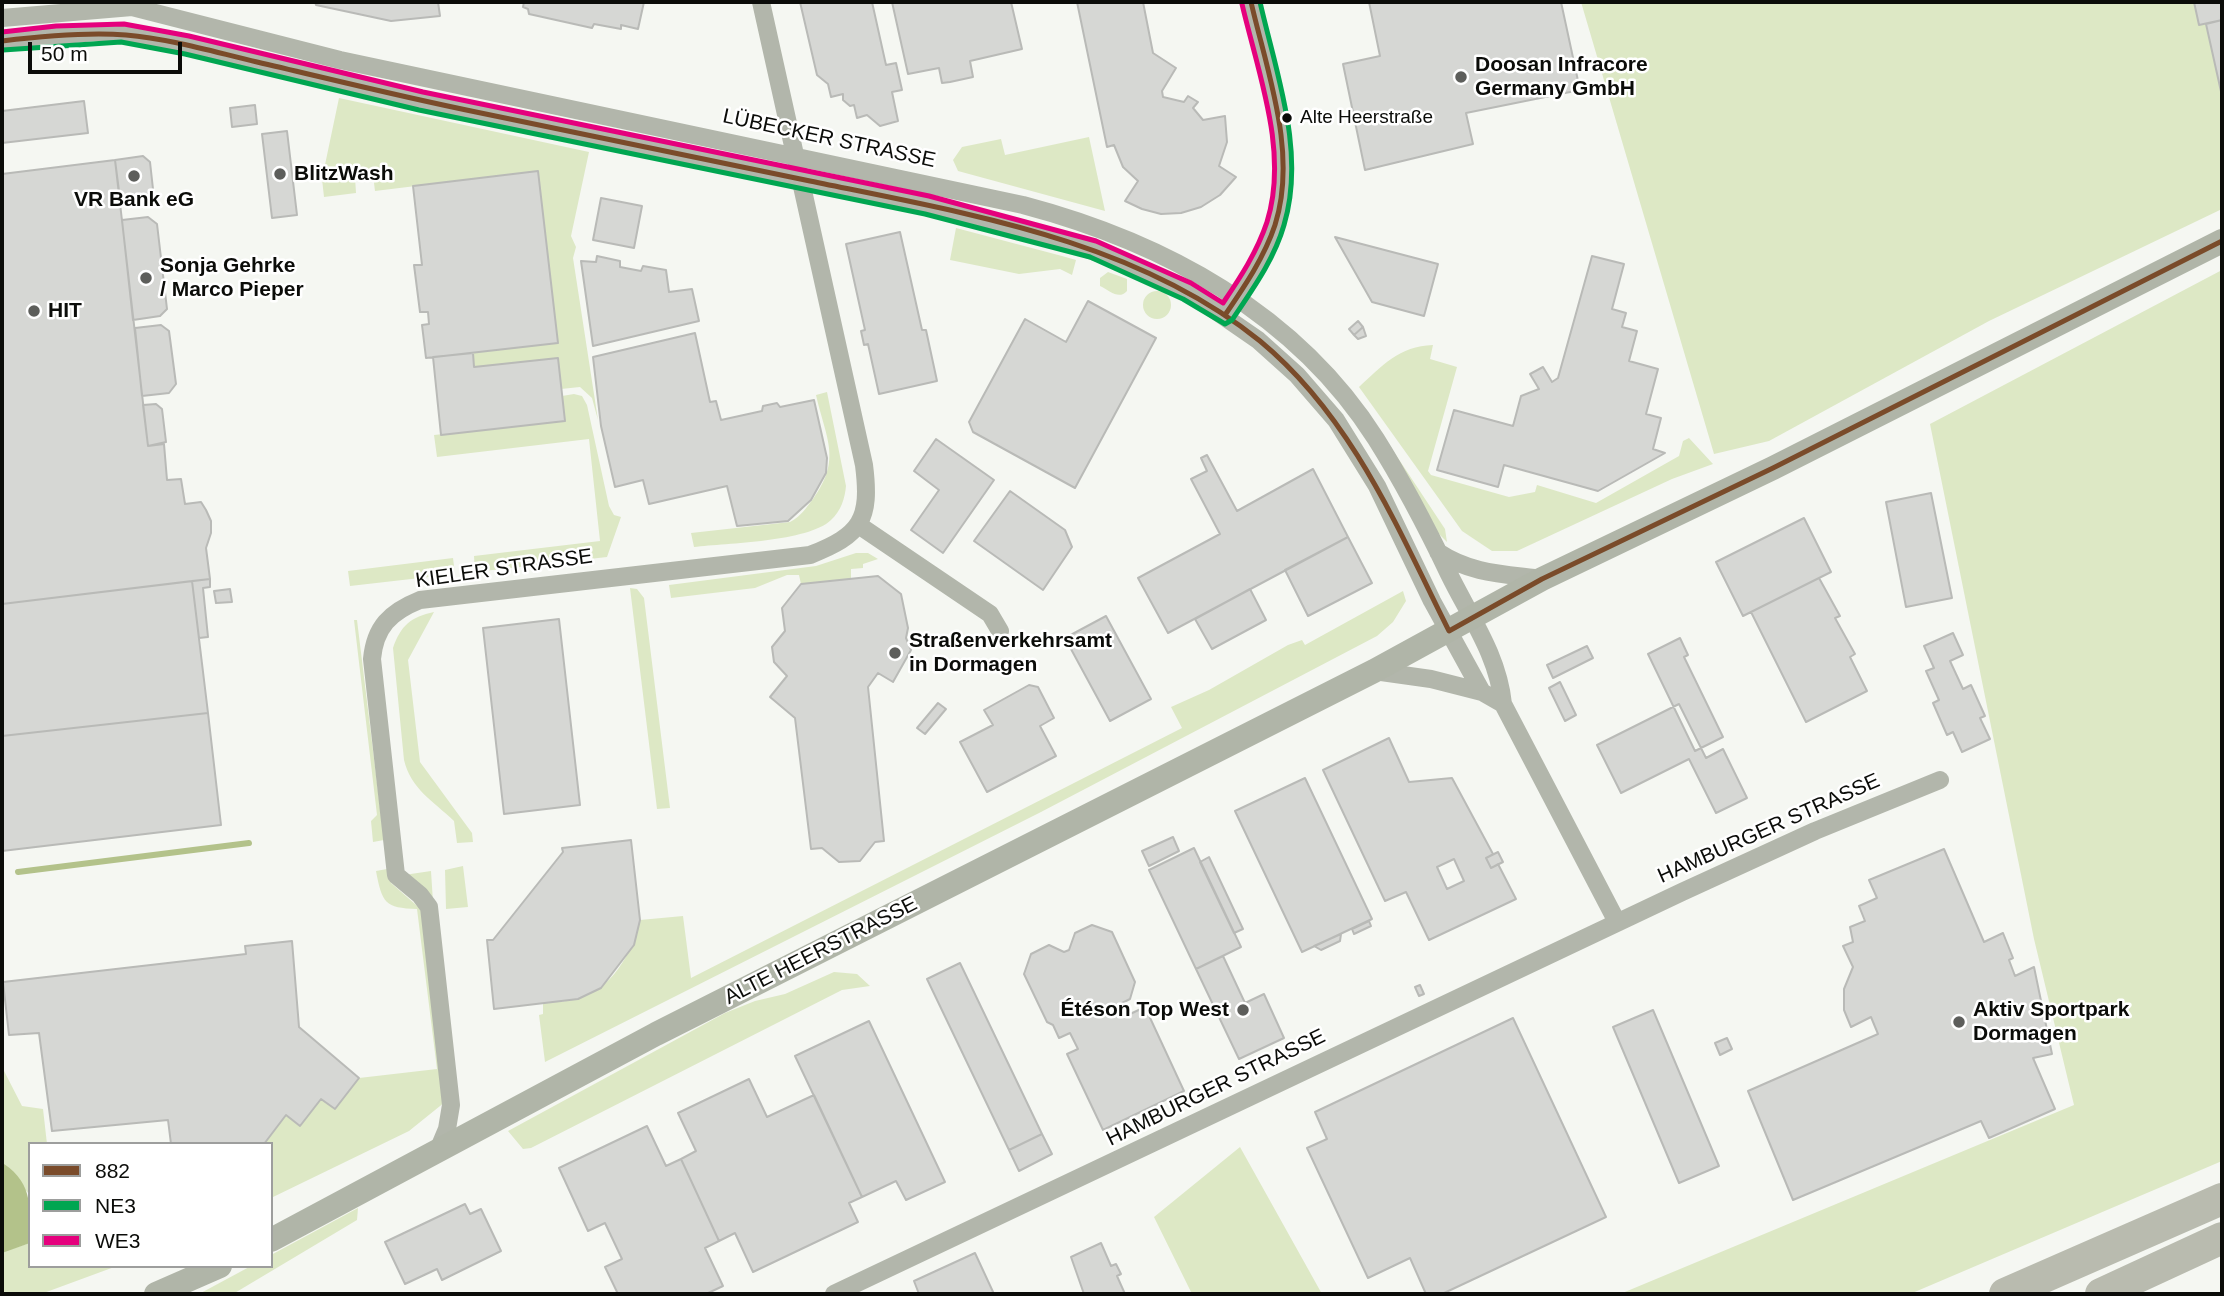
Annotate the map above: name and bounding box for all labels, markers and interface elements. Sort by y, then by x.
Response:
scale bar [32,28,186,72]
text: 50 m [41,42,88,65]
place label: Doosan Infracore Germany GmbH [1475,52,1648,102]
marker: Doosan Infracore Germany GmbH [1453,69,1469,85]
street label: LÜBECKER STRASSE [720,104,938,174]
place label: Alte Heerstraße [1300,107,1433,129]
marker: Alte Heerstraße [1280,111,1294,125]
place label: BlitzWash [294,161,394,187]
marker: BlitzWash [272,166,288,182]
marker: VR Bank eG [126,168,142,184]
place label: VR Bank eG [74,187,194,213]
place label: Sonja Gehrke / Marco Pieper [160,253,304,303]
marker: Sonja Gehrke / Marco Pieper [138,270,154,286]
place label: HIT [48,298,82,324]
marker: HIT [26,303,42,319]
street label: KIELER STRASSE [414,544,594,594]
place label: Straßenverkehrsamt in Dormagen [909,628,1112,678]
marker: Straßenverkehrsamt in Dormagen [887,645,903,661]
street label: HAMBURGER STRASSE [1654,769,1884,889]
street label: ALTE HEERSTRASSE [720,891,922,1011]
place label: Étéson Top West [1061,997,1229,1023]
place label: Aktiv Sportpark Dormagen [1973,997,2129,1047]
marker: Étéson Top West [1235,1002,1251,1018]
marker: Aktiv Sportpark Dormagen [1951,1014,1967,1030]
street label: HAMBURGER STRASSE [1102,1024,1330,1152]
legend [28,1142,273,1268]
text: 882 [95,1159,130,1182]
text: NE3 [95,1194,136,1217]
text: WE3 [95,1229,141,1252]

